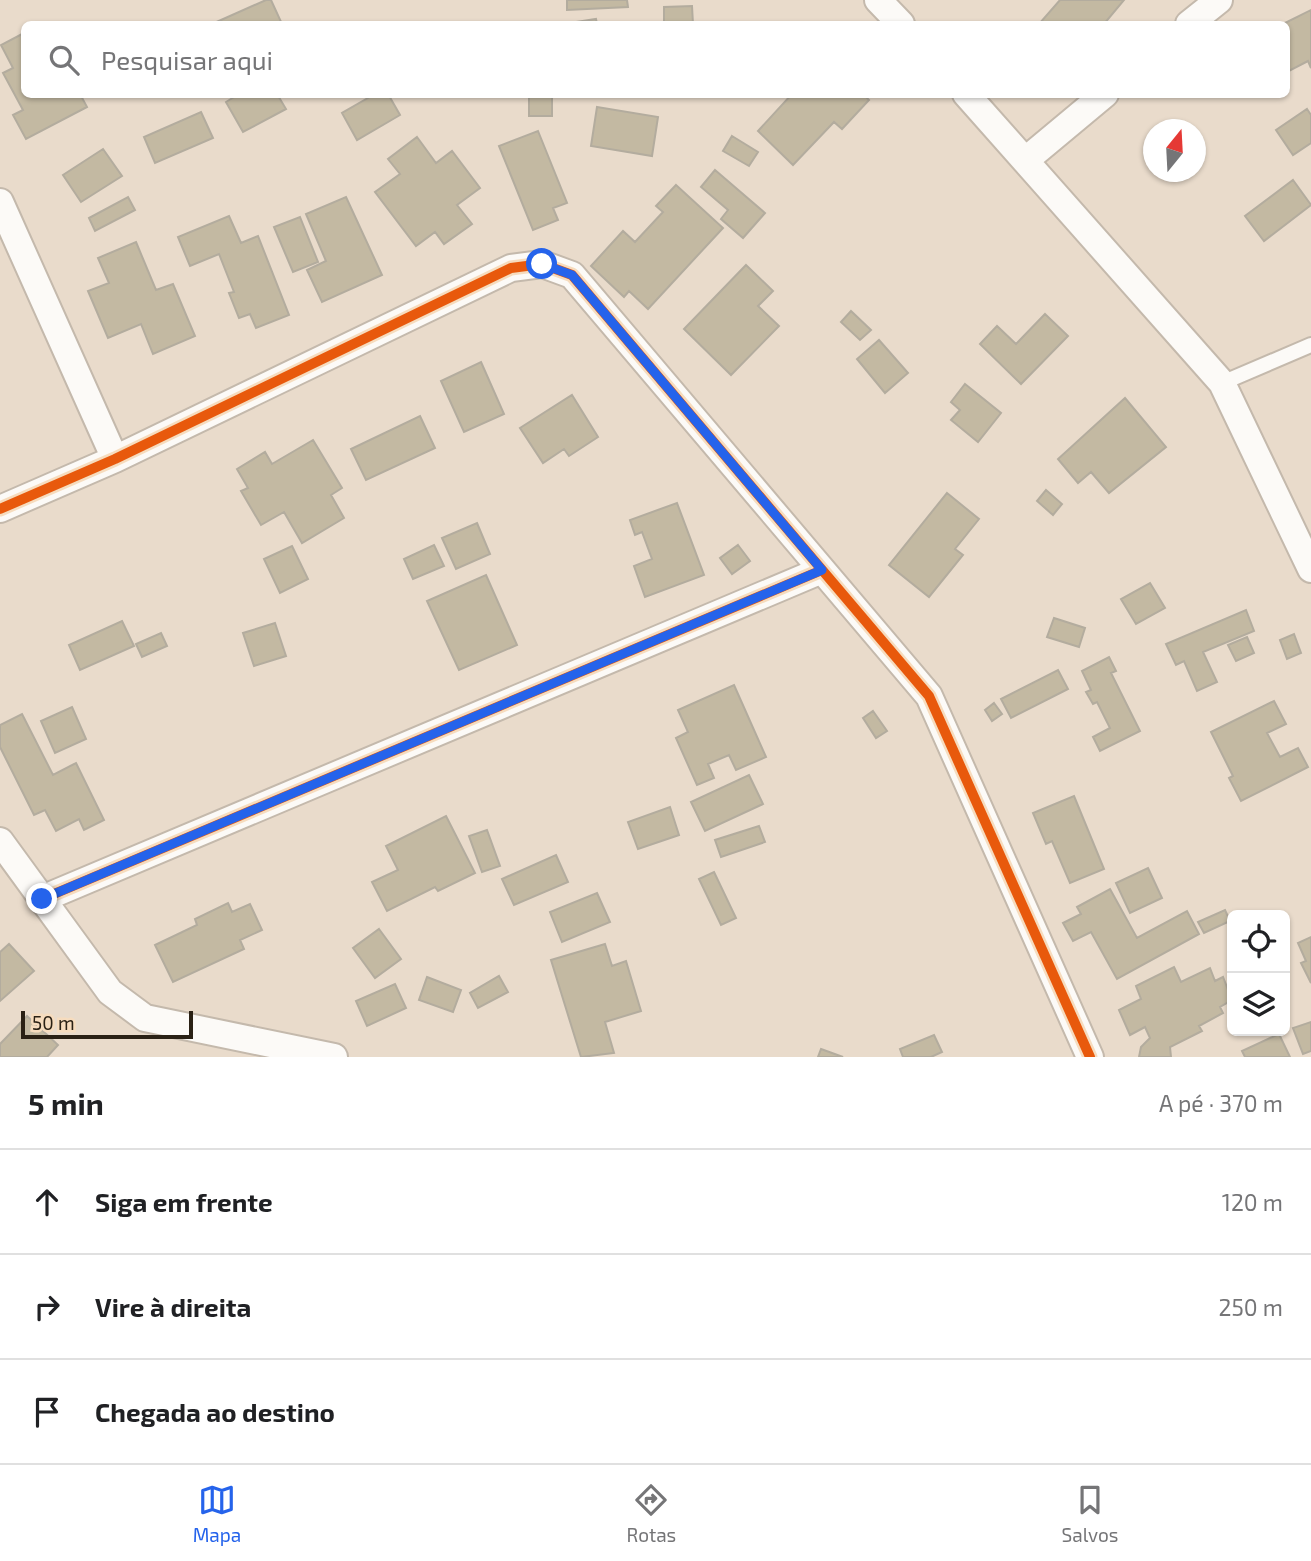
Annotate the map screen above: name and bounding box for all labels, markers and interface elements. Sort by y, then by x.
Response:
search box [21,21,1290,98]
icon: search [45,41,83,79]
text: Pesquisar aqui [101,44,273,75]
north arrow [1143,119,1206,182]
route start [526,248,557,279]
route end [26,883,57,914]
map controls [1227,910,1290,1036]
button: locate [1227,910,1290,973]
button: layers [1227,973,1290,1036]
scale bar [21,1008,192,1040]
text: 50 m [32,1011,75,1034]
text: 5 min [28,1085,104,1121]
text: A pé · 370 m [1159,1089,1283,1117]
icon: ahead [28,1183,66,1221]
text: Siga em frente [95,1186,273,1217]
text: 120 m [1222,1188,1283,1216]
icon: right [28,1288,66,1326]
text: Vire à direita [95,1291,251,1322]
text: 250 m [1219,1293,1283,1321]
icon: arrive [28,1393,66,1431]
text: Chegada ao destino [95,1396,335,1427]
tab: Mapa [193,1481,241,1546]
tab: Rotas [627,1481,676,1546]
tab: Salvos [1062,1481,1118,1546]

